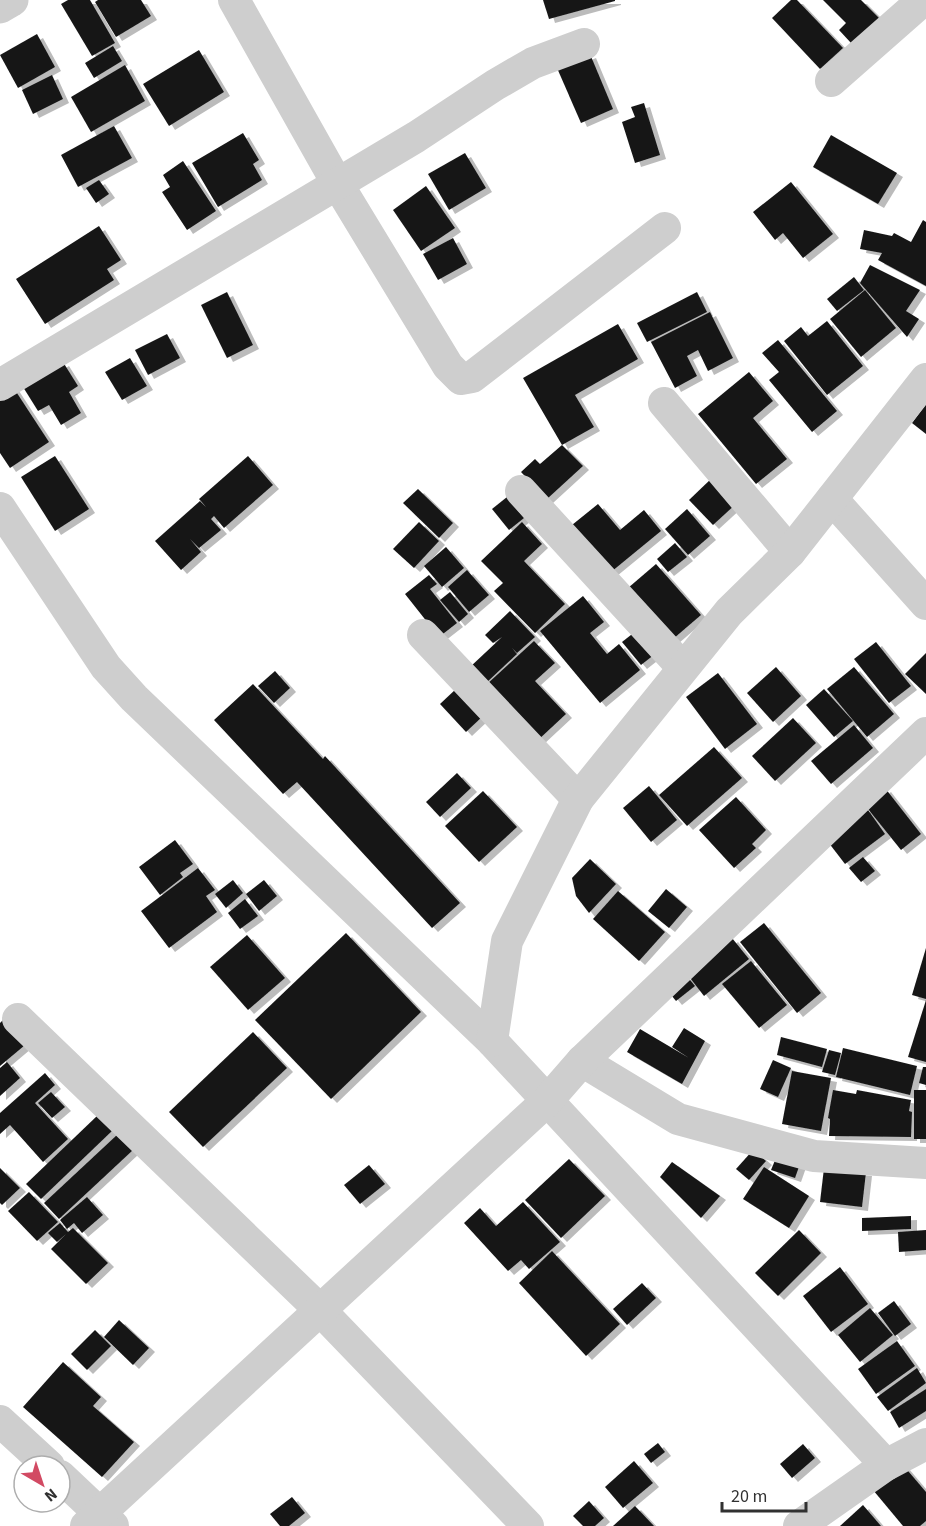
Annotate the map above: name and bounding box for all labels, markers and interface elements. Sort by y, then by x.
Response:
north arrow [12,1454,72,1514]
scale bar [722,1475,806,1513]
text: N [40,1483,62,1507]
text: 20 m [731,1484,767,1509]

